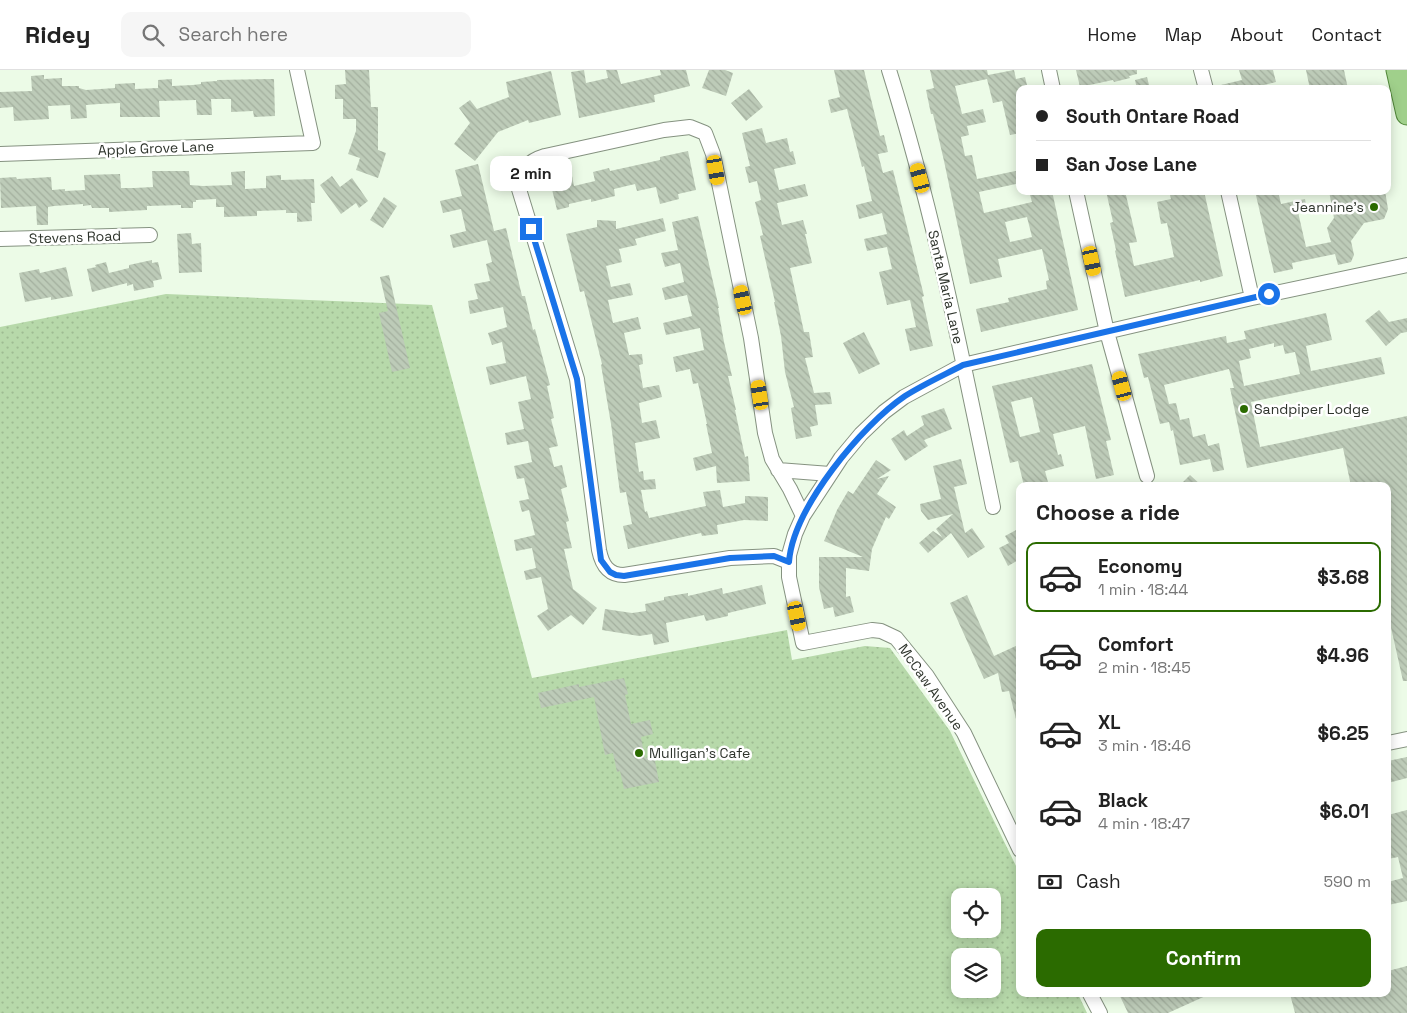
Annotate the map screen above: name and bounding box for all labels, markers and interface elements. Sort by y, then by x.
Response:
search box [121,12,471,57]
text: Ridey [25,19,91,50]
icon: search [139,21,167,49]
text: Search here [179,22,288,47]
text: Home [1088,23,1137,46]
text: Map [1165,23,1202,46]
text: About [1230,23,1284,46]
text: Contact [1312,23,1382,46]
text: South Ontare Road [1066,104,1240,129]
street label: Apple Grove Lane [97,137,215,159]
text: San Jose Lane [1066,152,1197,177]
car [706,154,725,186]
callout: 2 min [490,156,572,192]
car [908,162,931,194]
text: 2 min [510,163,552,184]
place label: Jeannine's [1292,198,1364,216]
marker: Jeannine's [1368,201,1380,213]
route end [520,218,542,240]
street label: Stevens Road [29,226,121,248]
street label: Santa Maria Lane [924,228,968,346]
car [1081,245,1102,277]
route start [1258,283,1280,305]
car [732,284,753,316]
car [1110,370,1133,402]
car [750,379,769,411]
place label: Sandpiper Lodge [1254,400,1369,418]
marker: Sandpiper Lodge [1238,403,1250,415]
text: Choose a ride [1036,498,1180,526]
text: Economy [1098,554,1182,579]
icon: car [1038,555,1083,600]
text: $3.68 [1317,565,1369,590]
text: 1 min · 18:44 [1098,579,1188,600]
car [786,600,807,632]
text: Comfort [1098,632,1174,657]
icon: car [1038,633,1083,678]
street label: McCaw Avenue [895,640,967,734]
text: $4.96 [1316,643,1369,668]
text: 2 min · 18:45 [1098,657,1191,678]
text: XL [1098,710,1121,735]
icon: car [1038,711,1083,756]
text: $6.25 [1317,721,1369,746]
text: 3 min · 18:46 [1098,735,1191,756]
place label: Mulligan's Cafe [649,744,750,762]
marker: Mulligan's Cafe [633,747,645,759]
text: Black [1098,788,1148,813]
icon: car [1038,789,1083,834]
text: $6.01 [1319,799,1369,824]
text: 4 min · 18:47 [1098,813,1190,834]
icon: cash [1036,868,1064,896]
text: Cash [1076,869,1121,894]
text: 590 m [1323,871,1371,892]
map controls [951,888,1001,998]
button: locate [951,888,1001,938]
button: Confirm [1036,929,1371,987]
button: layers [951,948,1001,998]

